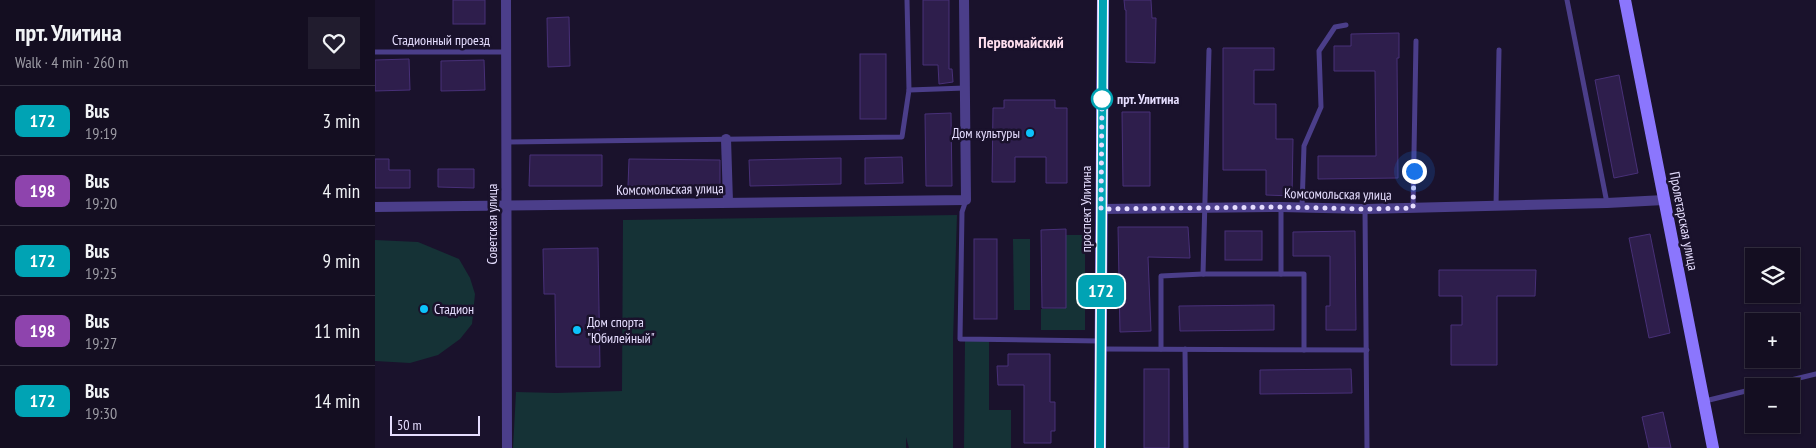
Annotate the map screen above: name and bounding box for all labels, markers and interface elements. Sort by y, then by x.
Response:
text: прт. Улитина [15,17,122,48]
button: heart [308,17,360,69]
street label: Стадионный проезд [392,31,490,49]
district label: Первомайский [978,32,1064,52]
text: Walk · 4 min · 260 m [15,52,128,72]
marker: прт. Улитина [1091,88,1113,110]
place label: прт. Улитина [1117,90,1179,108]
text: Bus [85,99,109,123]
text: 172 [30,109,55,132]
text: 3 min [323,109,360,133]
text: 19:19 [85,123,117,143]
place label: Дом культуры [952,124,1020,142]
marker: Дом культуры [1024,127,1036,139]
your location [1402,159,1427,184]
street label: проспект Улитина [1077,166,1095,252]
text: Bus [85,169,109,193]
street label: Пролетарская улица [1666,170,1702,272]
text: 198 [30,179,55,202]
text: 4 min [323,179,360,203]
street label: Комсомольская улица [616,179,724,199]
street label: Советская улица [483,184,501,264]
street label: Комсомольская улица [1284,184,1392,204]
text: 19:20 [85,193,117,213]
text: Bus [85,239,109,263]
map controls [1745,248,1800,433]
button: layers [1745,248,1800,303]
text: 172 [30,249,55,272]
text: 9 min [323,249,360,273]
text: 19:25 [85,263,117,283]
line badge: 172 [1072,275,1130,307]
text: 172 [1088,279,1114,302]
place label: Стадион [434,300,474,318]
marker: Стадион [418,303,430,315]
text: Bus [85,309,109,333]
place label: Дом спорта "Юбилейный" [587,313,655,347]
button: + [1745,313,1800,368]
text: 198 [30,319,55,342]
text: 11 min [314,319,360,343]
marker: Дом спорта "Юбилейный" [571,324,583,336]
text: 19:27 [85,333,117,353]
button: − [1745,378,1800,433]
text: Bus [85,379,109,403]
text: 172 [30,389,55,412]
text: 14 min [314,389,360,413]
text: 19:30 [85,403,117,423]
scale bar [390,413,480,436]
text: 50 m [397,416,422,434]

